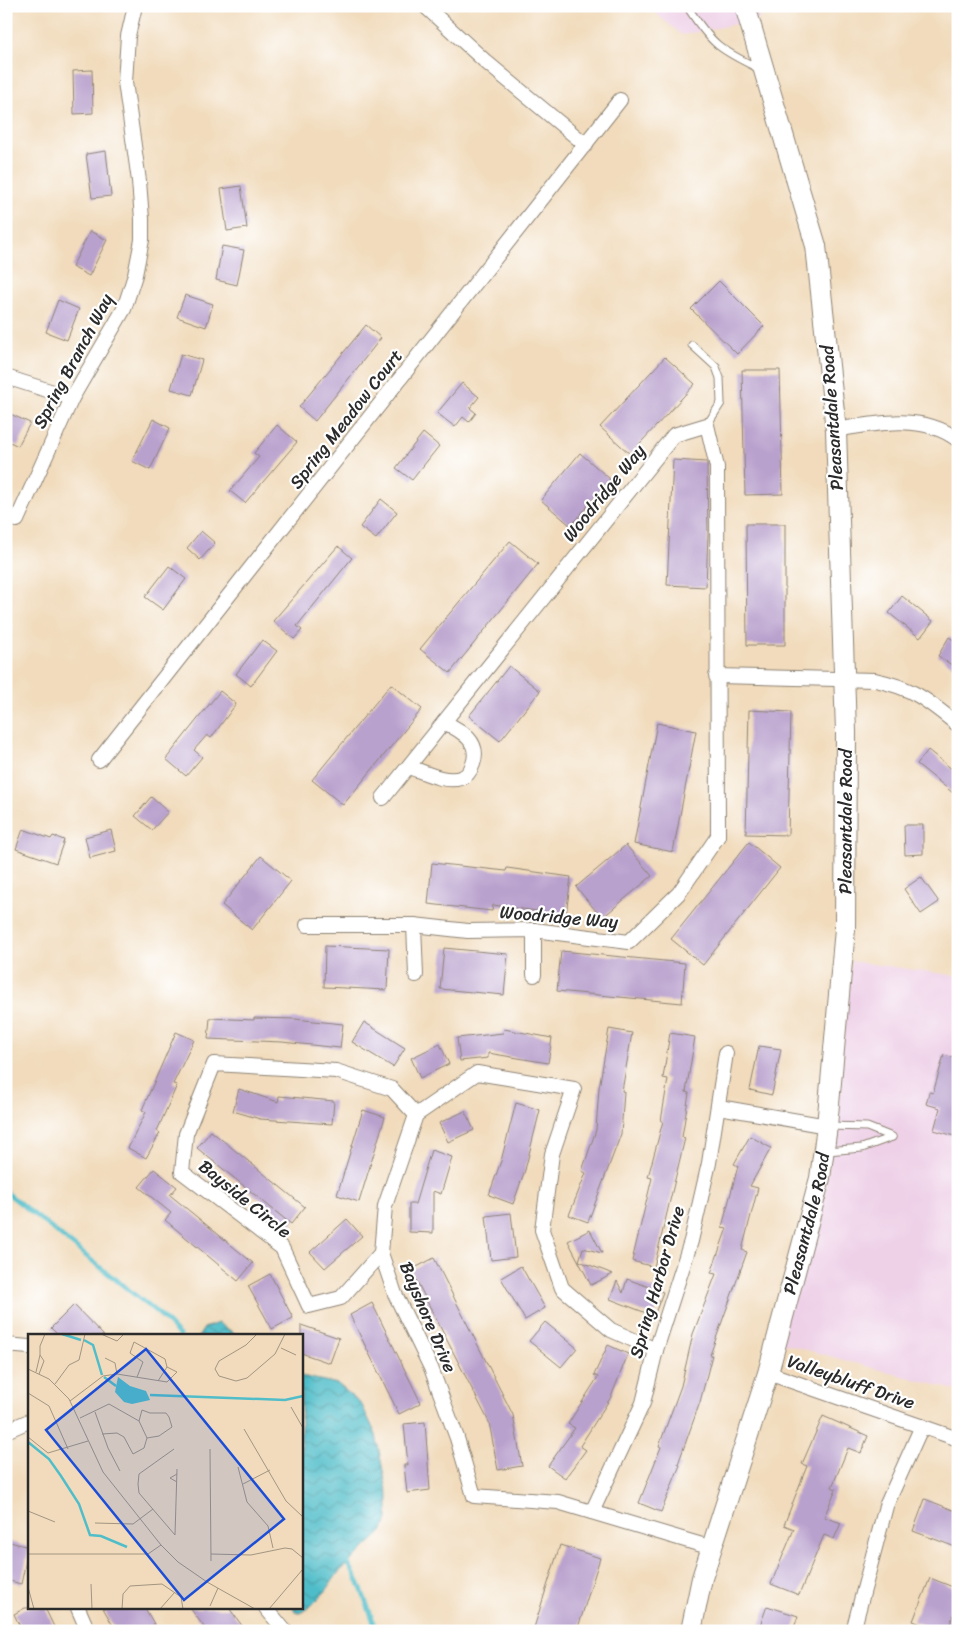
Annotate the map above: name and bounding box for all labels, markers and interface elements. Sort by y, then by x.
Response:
street label: Spring Branch Way [24,287,123,435]
street label: Spring Meadow Court [281,342,411,496]
street label: Pleasantdale Road [811,343,853,492]
street label: Woodridge Way [554,436,654,549]
street label: Pleasantdale Road [829,747,862,894]
street label: Woodridge Way [498,896,620,938]
street label: Pleasantdale Road [774,1149,839,1298]
street label: Bayside Circle [191,1151,299,1247]
street label: Spring Harbor Drive [620,1202,694,1362]
street label: Bayshore Drive [390,1256,466,1378]
inset map [28,1334,302,1610]
street label: Valleybluff Drive [783,1345,919,1419]

